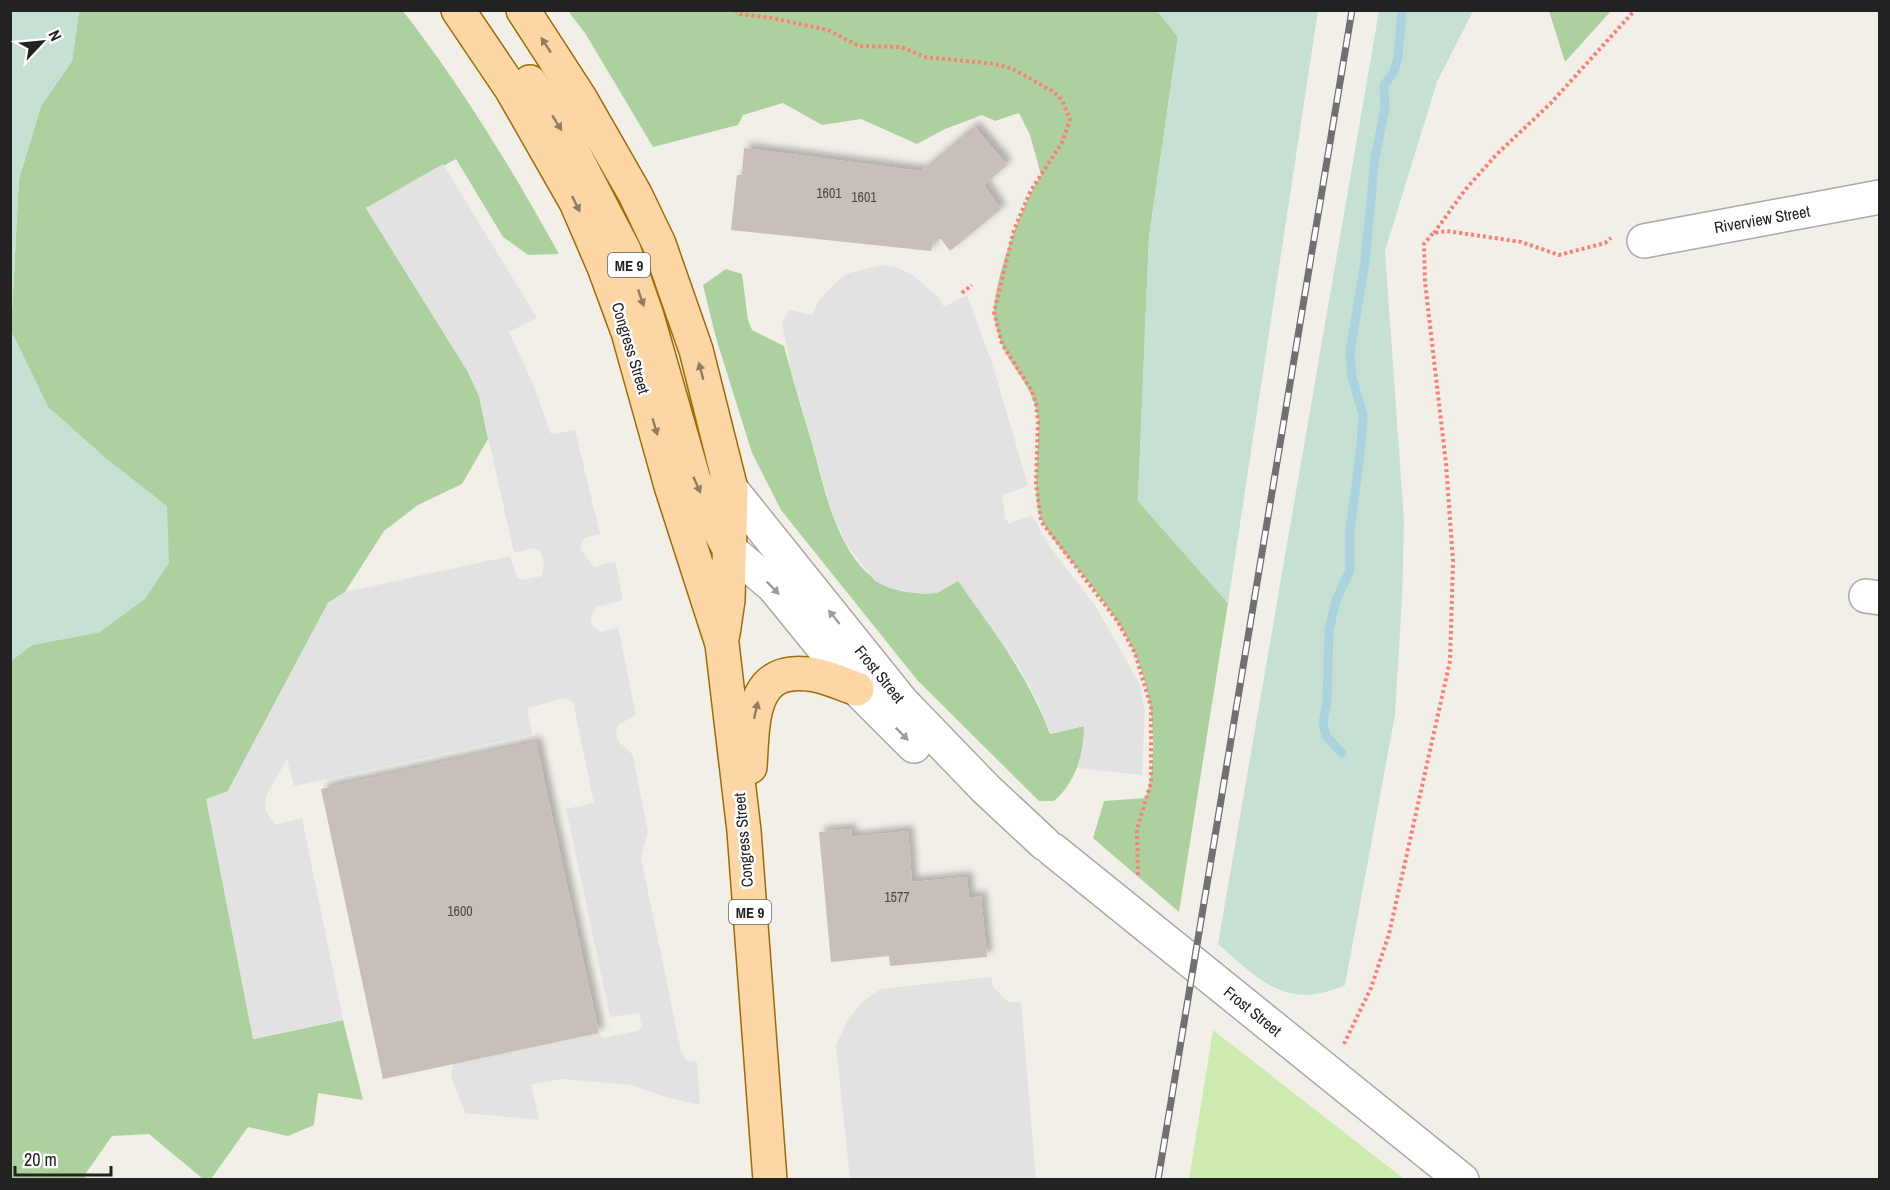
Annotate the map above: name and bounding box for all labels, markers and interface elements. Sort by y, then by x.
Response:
north arrow [12,12,72,72]
text: N [44,26,67,45]
one-way arrow [541,37,552,53]
one-way arrow [552,115,563,131]
house number: 1601 [816,184,842,202]
house number: 1601 [851,188,877,206]
one-way arrow [571,195,580,212]
street label: Riverview Street [1712,200,1812,238]
road number: ME 9 [608,253,650,277]
one-way arrow [637,290,647,308]
street label: Congress Street [607,299,655,397]
one-way arrow [696,362,706,380]
one-way arrow [650,418,660,436]
one-way arrow [693,476,703,494]
one-way arrow [766,580,780,595]
one-way arrow [828,609,840,624]
street label: Frost Street [850,640,910,708]
one-way arrow [752,701,762,720]
one-way arrow [894,726,908,740]
street label: Congress Street [728,791,758,888]
house number: 1577 [884,888,910,906]
road number: ME 9 [729,900,771,924]
house number: 1600 [447,902,473,920]
street label: Frost Street [1219,981,1287,1041]
scale bar [15,1139,111,1177]
text: 20 m [24,1147,57,1172]

